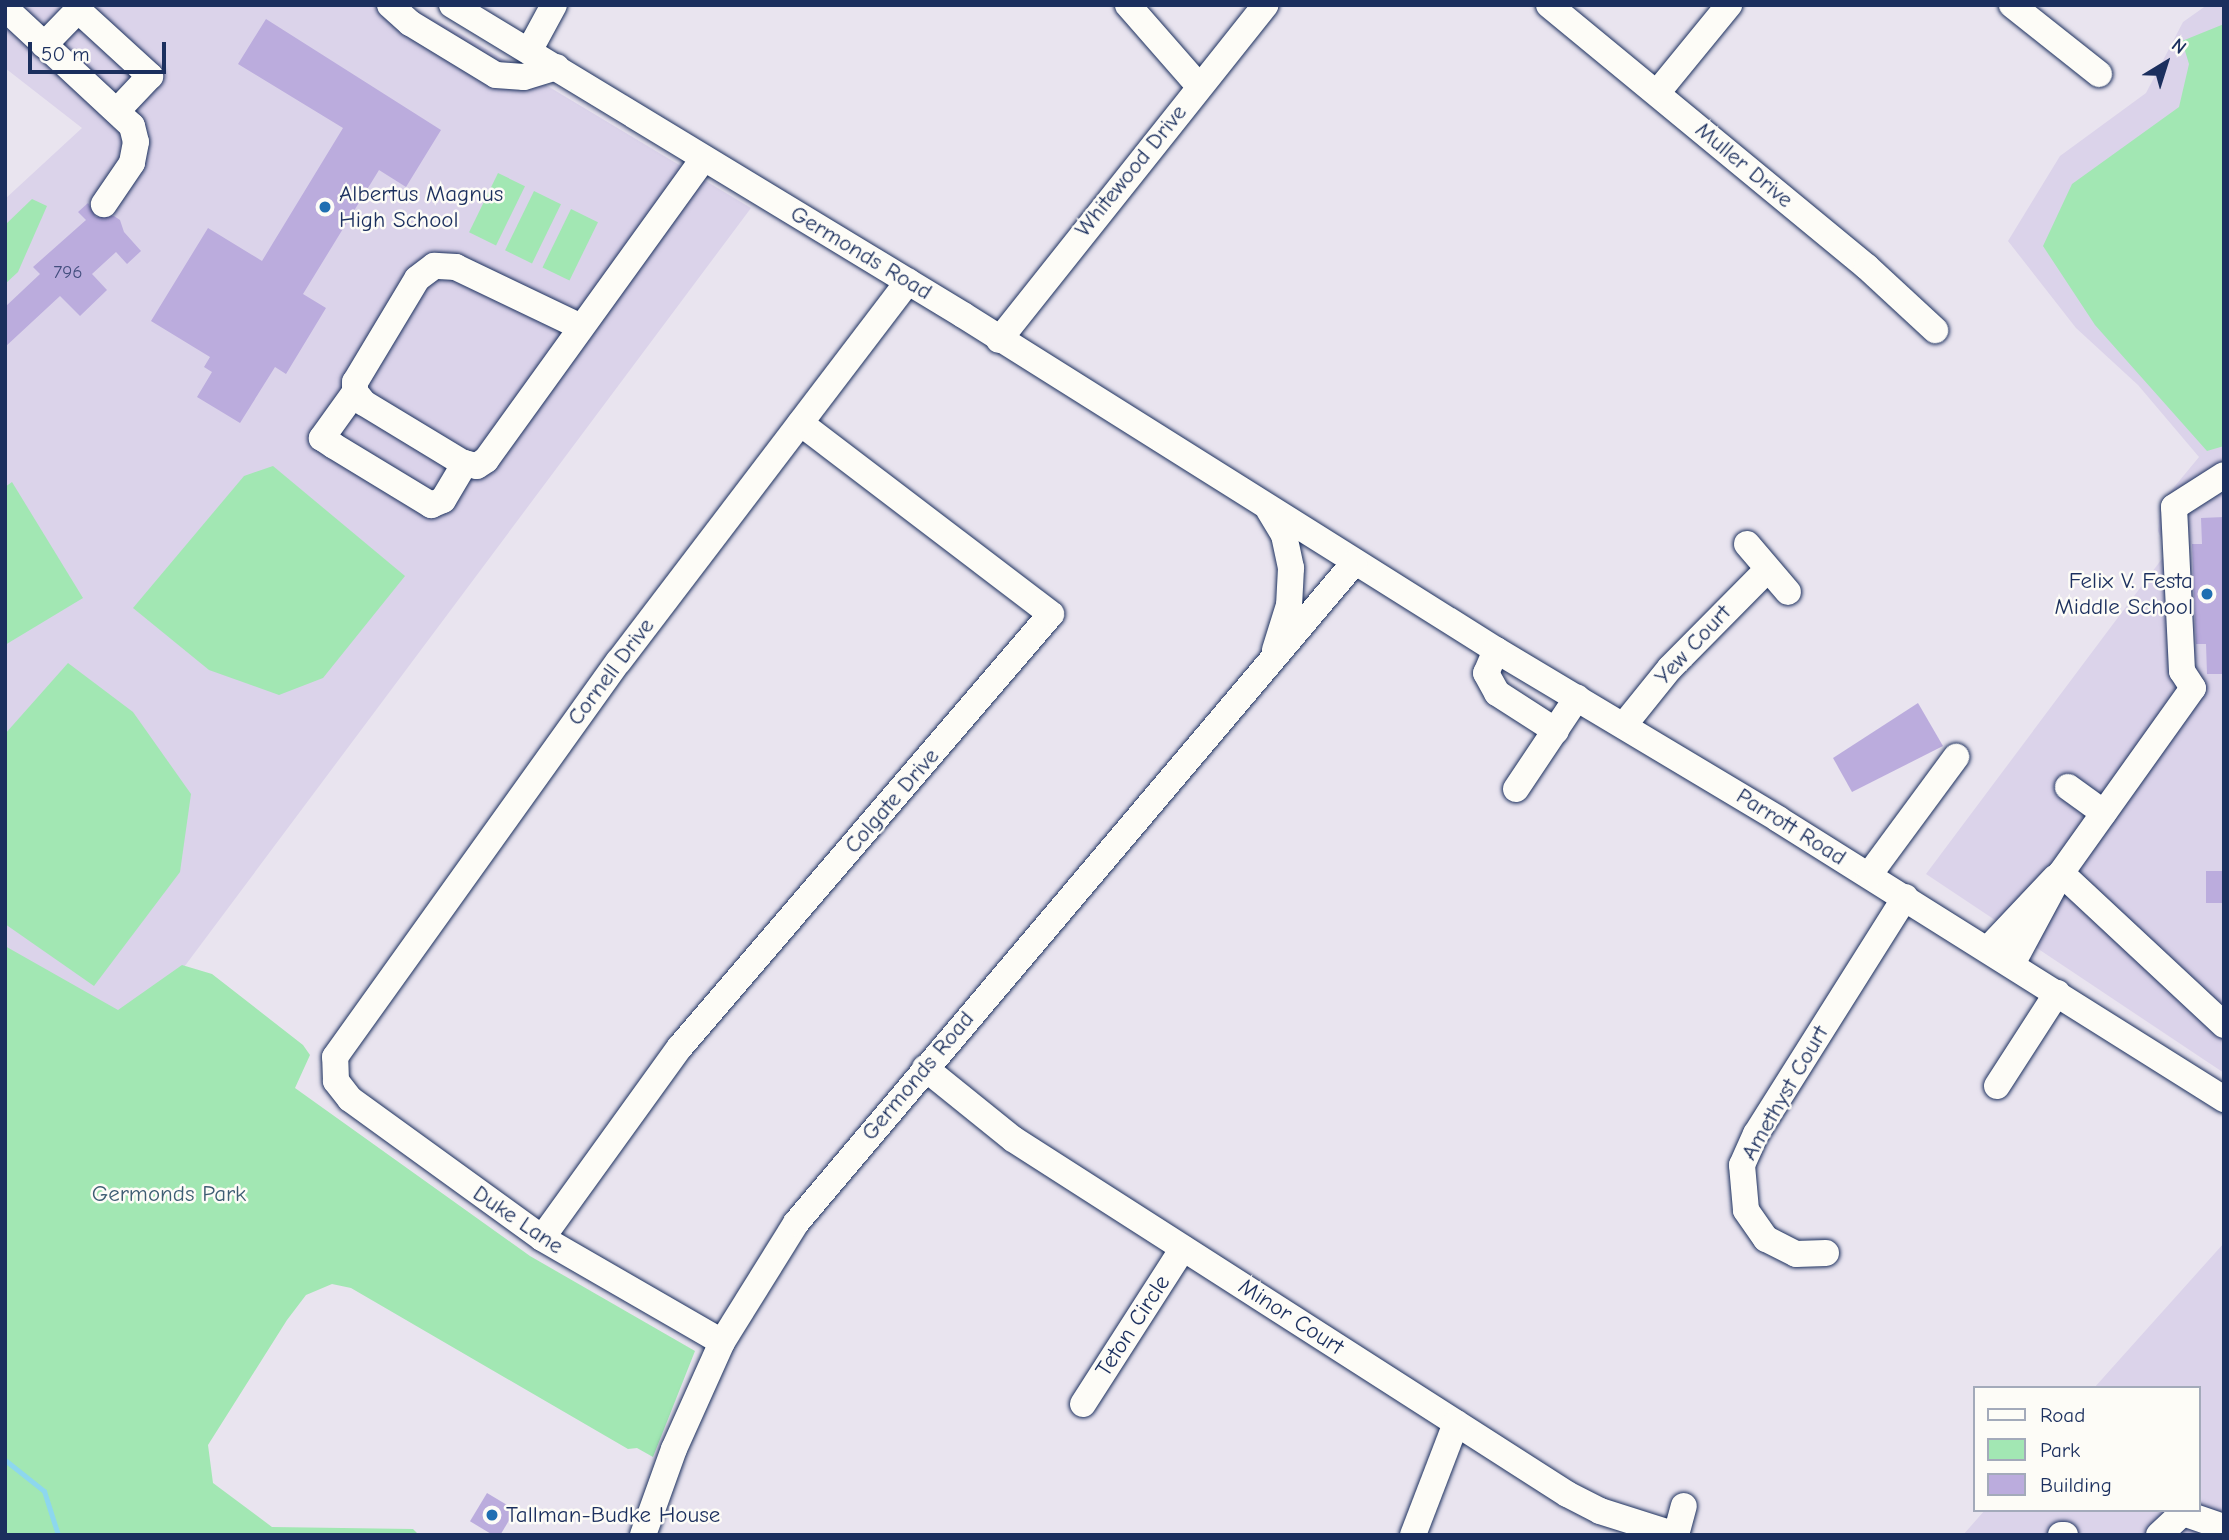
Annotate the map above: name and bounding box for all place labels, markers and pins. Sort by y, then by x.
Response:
place label: Albertus Magnus High School [339,180,503,234]
marker: Albertus Magnus High School [317,199,333,215]
place label: Felix V. Festa Middle School [2054,567,2193,621]
marker: Felix V. Festa Middle School [2199,586,2215,602]
place label: Tallman-Budke House [506,1501,720,1529]
marker: Tallman-Budke House [484,1507,500,1523]

